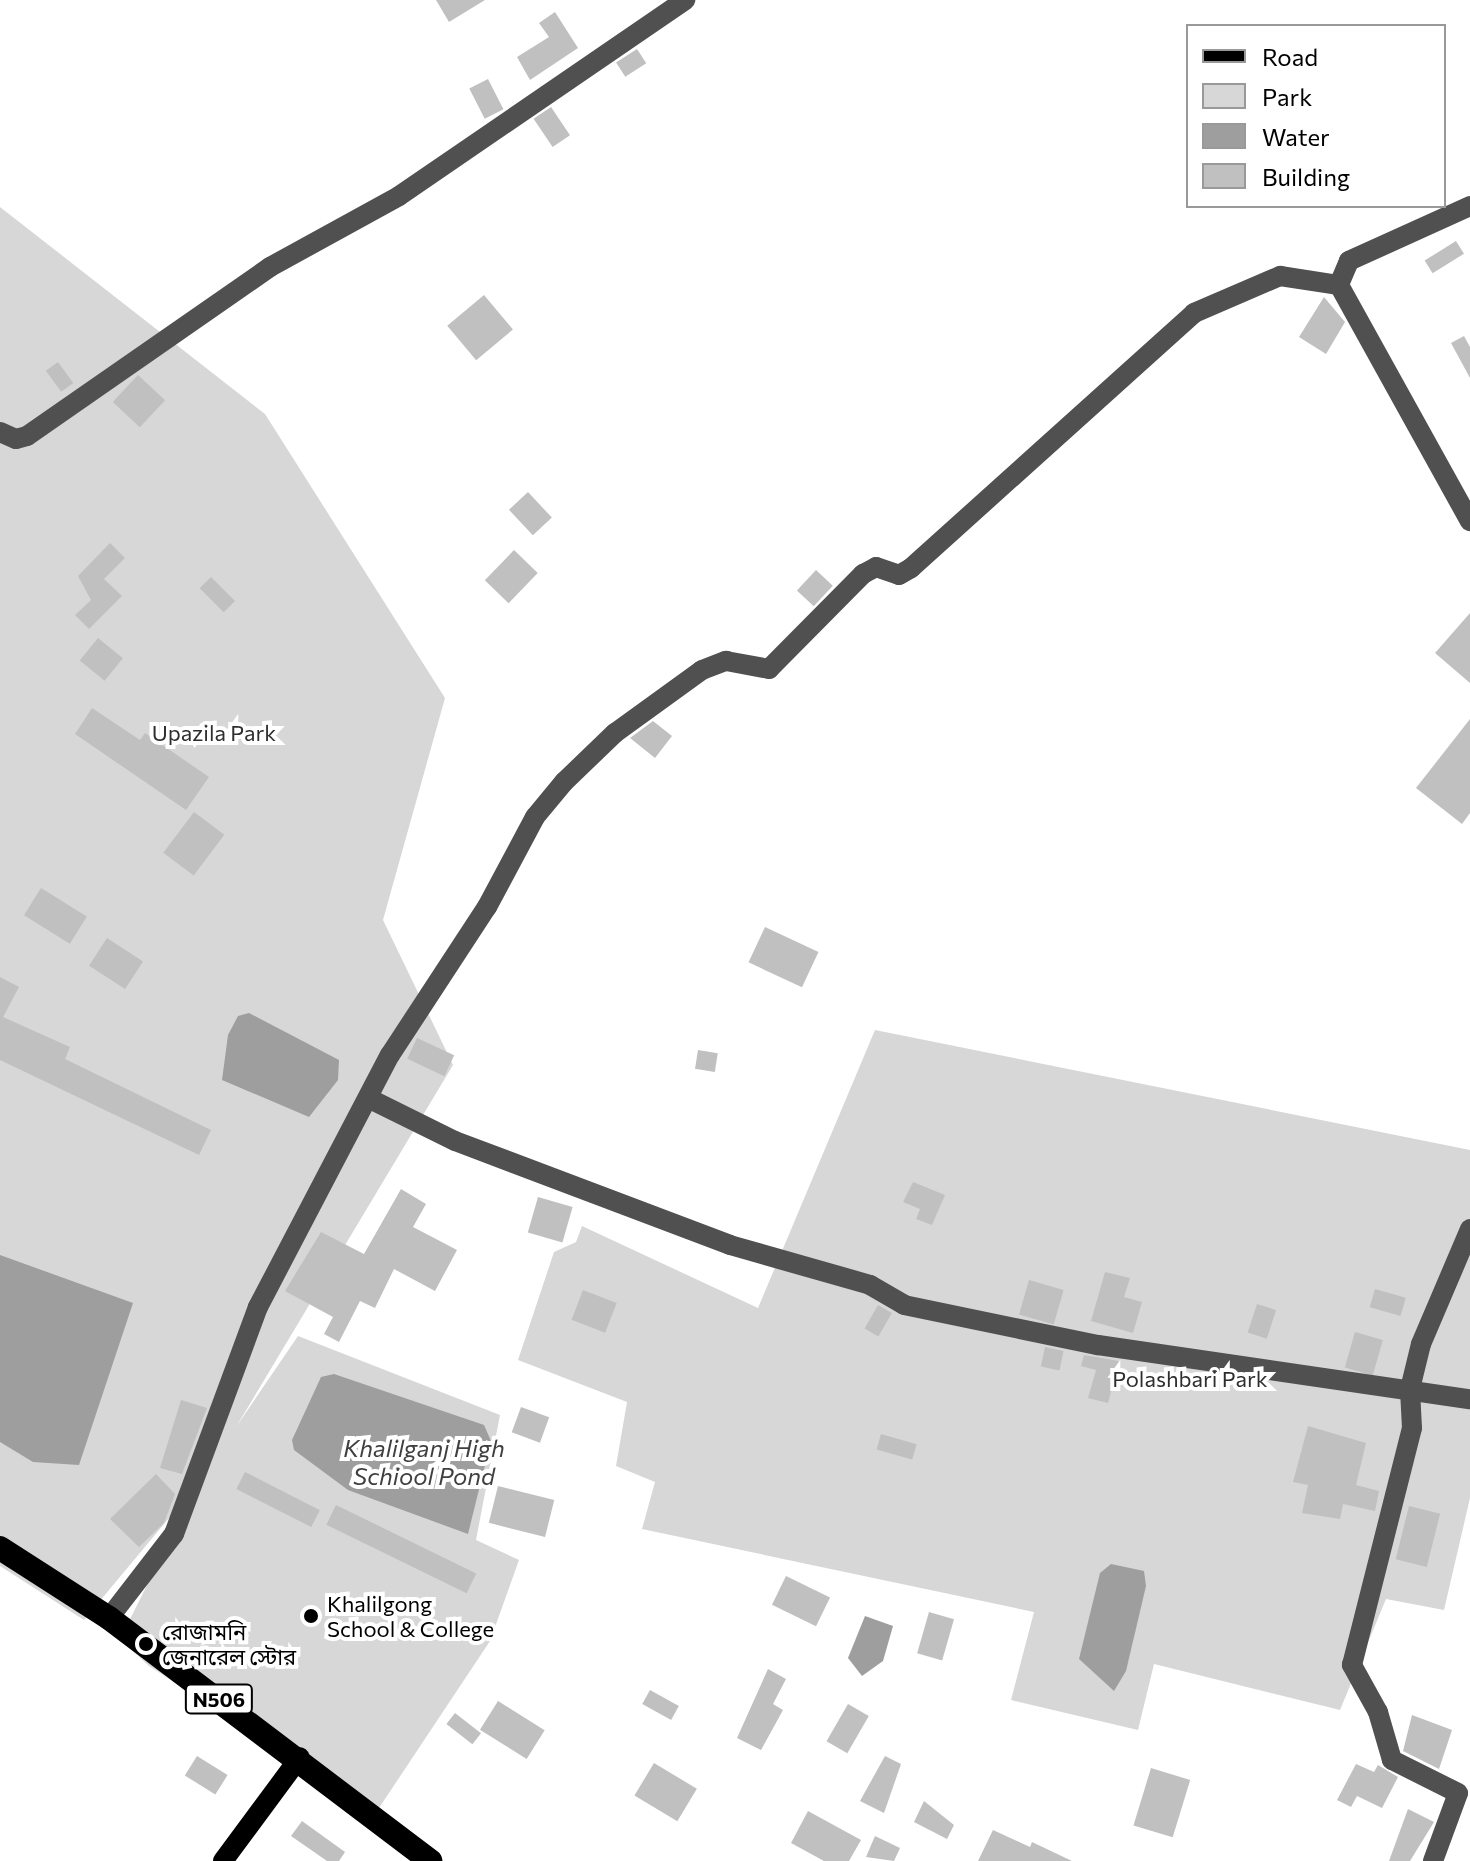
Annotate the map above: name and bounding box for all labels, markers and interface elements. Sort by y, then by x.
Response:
legend [1186,24,1446,208]
text: Road [1262,42,1318,71]
text: Park [1262,82,1312,111]
text: Water [1262,122,1330,151]
text: Building [1262,162,1350,191]
park label: Upazila Park [152,720,276,746]
park label: Polashbari Park [1112,1366,1268,1392]
water label: Khalilganj High Schiool Pond [343,1434,505,1490]
place label: Khalilgong School & College [327,1590,494,1642]
marker: Khalilgong School & College [302,1607,320,1625]
place label: রোজামনি জেনারেল স্টোর [162,1618,296,1670]
marker: রোজামনি জেনারেল স্টোর [137,1635,155,1653]
road number: N506 [183,1683,255,1715]

